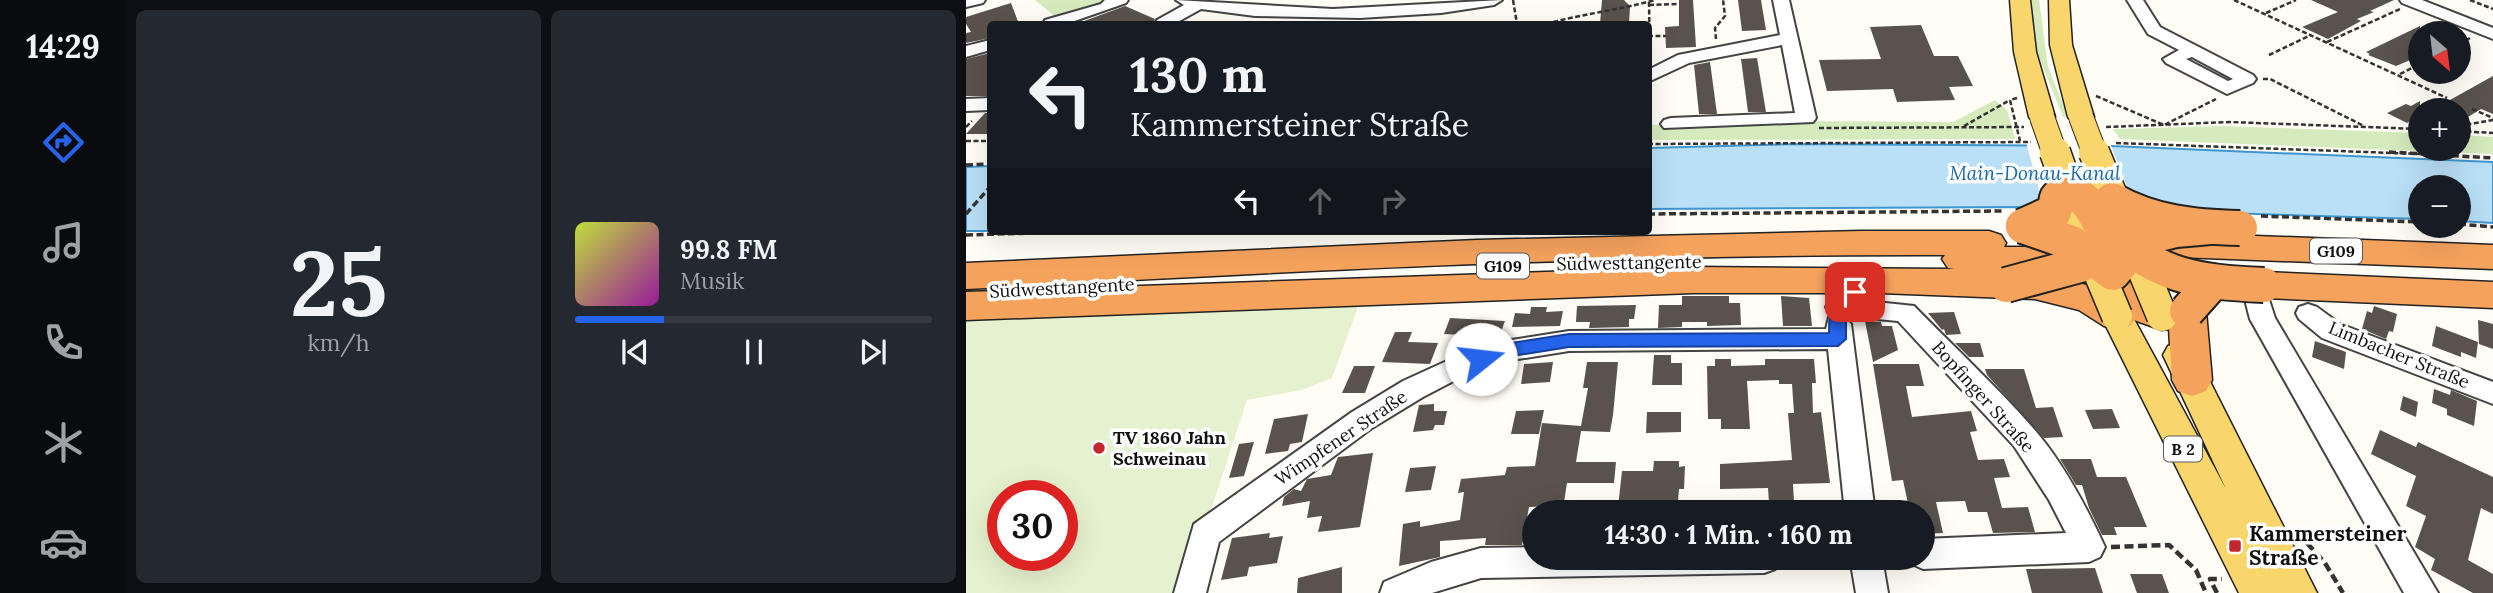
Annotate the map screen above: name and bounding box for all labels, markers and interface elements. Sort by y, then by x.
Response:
north arrow [2408,21,2471,84]
map controls [2408,21,2471,238]
text: 14:29 [26,26,100,67]
text: 130 m [1130,43,1266,105]
icon: left [1015,49,1106,140]
button: + [2408,98,2471,161]
text: Kammersteiner Straße [1130,104,1469,145]
icon: directions [39,118,88,167]
water label: Main-Donau-Kanal [1950,161,2121,185]
button: − [2408,175,2471,238]
icon: left [1228,182,1266,220]
icon: ahead [1301,182,1339,220]
icon: right [1374,182,1412,220]
icon: music [39,218,88,267]
text: 25 [290,224,387,341]
text: 99.8 FM [680,233,777,266]
road number: G109 [2310,238,2362,264]
street label: Südwesttangente [1556,250,1702,275]
road number: G109 [1477,254,1529,278]
pin [1825,262,1885,322]
text: Musik [680,266,744,295]
street label: Südwesttangente [989,272,1135,303]
icon: arrive [1836,273,1874,311]
street label: Limbacher Straße [2325,316,2473,393]
icon: phone [39,318,88,367]
position arrow [1444,322,1518,396]
text: km/h [307,328,370,357]
icon: previous [616,333,654,371]
icon: pause [735,333,773,371]
icon: next [854,333,892,371]
street label: Bopfinger Straße [1927,336,2040,458]
street label: Wimpfener Straße [1270,385,1411,490]
icon: climate [39,418,88,467]
place label: TV 1860 Jahn Schweinau [1113,426,1227,470]
road number: B 2 [2164,436,2202,462]
marker: TV 1860 Jahn Schweinau [1091,440,1107,456]
speed limit sign: 30 [987,480,1078,571]
icon: car [39,518,88,567]
text: 14:30 · 1 Min. · 160 m [1605,518,1852,551]
place label: Kammersteiner Straße [2249,520,2407,571]
marker: Kammersteiner Straße [2227,538,2243,554]

